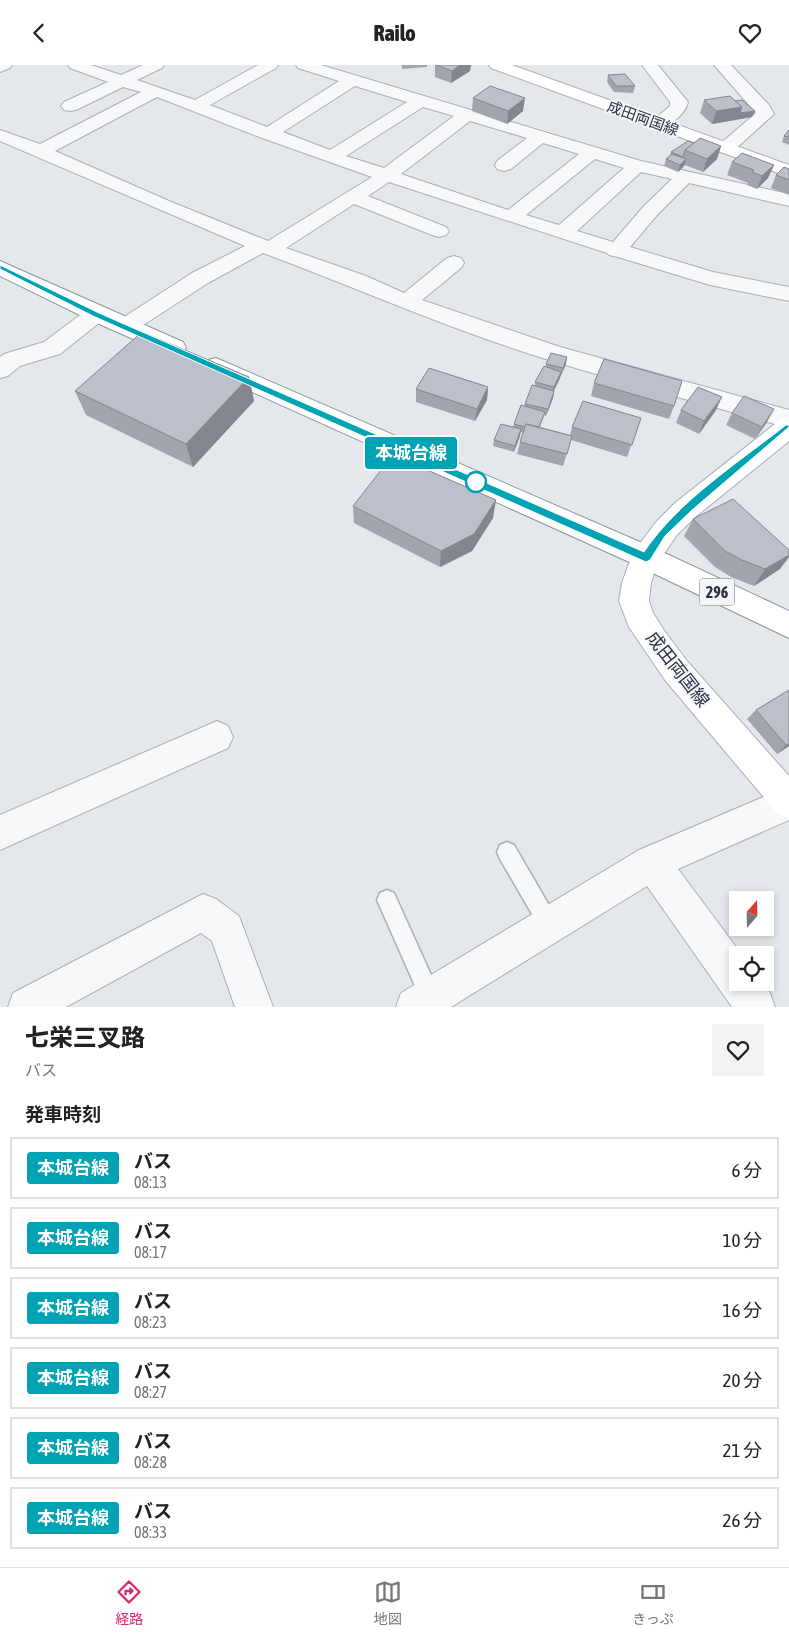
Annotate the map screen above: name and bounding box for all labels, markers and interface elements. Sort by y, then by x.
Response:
icon: back [25,19,53,47]
icon: heart [736,19,764,47]
text: Railo [373,20,416,46]
street label: 成田両国線 [605,97,681,139]
line badge: 本城台線 [376,437,446,469]
text: 本城台線 [375,442,447,463]
unlabelled marker [465,471,487,493]
road number: 296 [700,579,734,605]
street label: 成田両国線 [642,627,714,711]
north arrow [729,891,774,936]
map controls [729,891,774,991]
button: locate [729,946,774,991]
text: 七栄三叉路 [25,1024,145,1051]
button: heart [712,1024,764,1076]
text: バス [25,1061,57,1079]
text: 発車時刻 [25,1103,101,1125]
text: バス [134,1150,172,1172]
text: 本城台線 [37,1157,109,1178]
text: 6 分 [731,1159,762,1181]
text: 08:13 [134,1173,167,1191]
text: バス [134,1220,172,1242]
text: 本城台線 [37,1227,109,1248]
text: 10 分 [723,1229,762,1251]
text: 08:17 [134,1243,167,1261]
text: バス [134,1290,172,1312]
text: 本城台線 [37,1297,109,1318]
text: 16 分 [723,1299,762,1321]
text: 08:23 [134,1313,167,1331]
text: バス [134,1360,172,1382]
text: 本城台線 [37,1367,109,1388]
text: 20 分 [723,1369,762,1391]
text: 08:27 [134,1383,167,1401]
text: バス [134,1430,172,1452]
text: 本城台線 [37,1437,109,1458]
text: 21 分 [723,1439,762,1461]
text: 08:28 [134,1453,167,1471]
text: バス [134,1500,172,1522]
text: 本城台線 [37,1507,109,1528]
text: 26 分 [723,1509,762,1531]
text: 08:33 [134,1523,167,1541]
tab: 経路 [115,1578,143,1628]
tab: 地図 [374,1578,402,1628]
tab: きっぷ [632,1578,674,1628]

